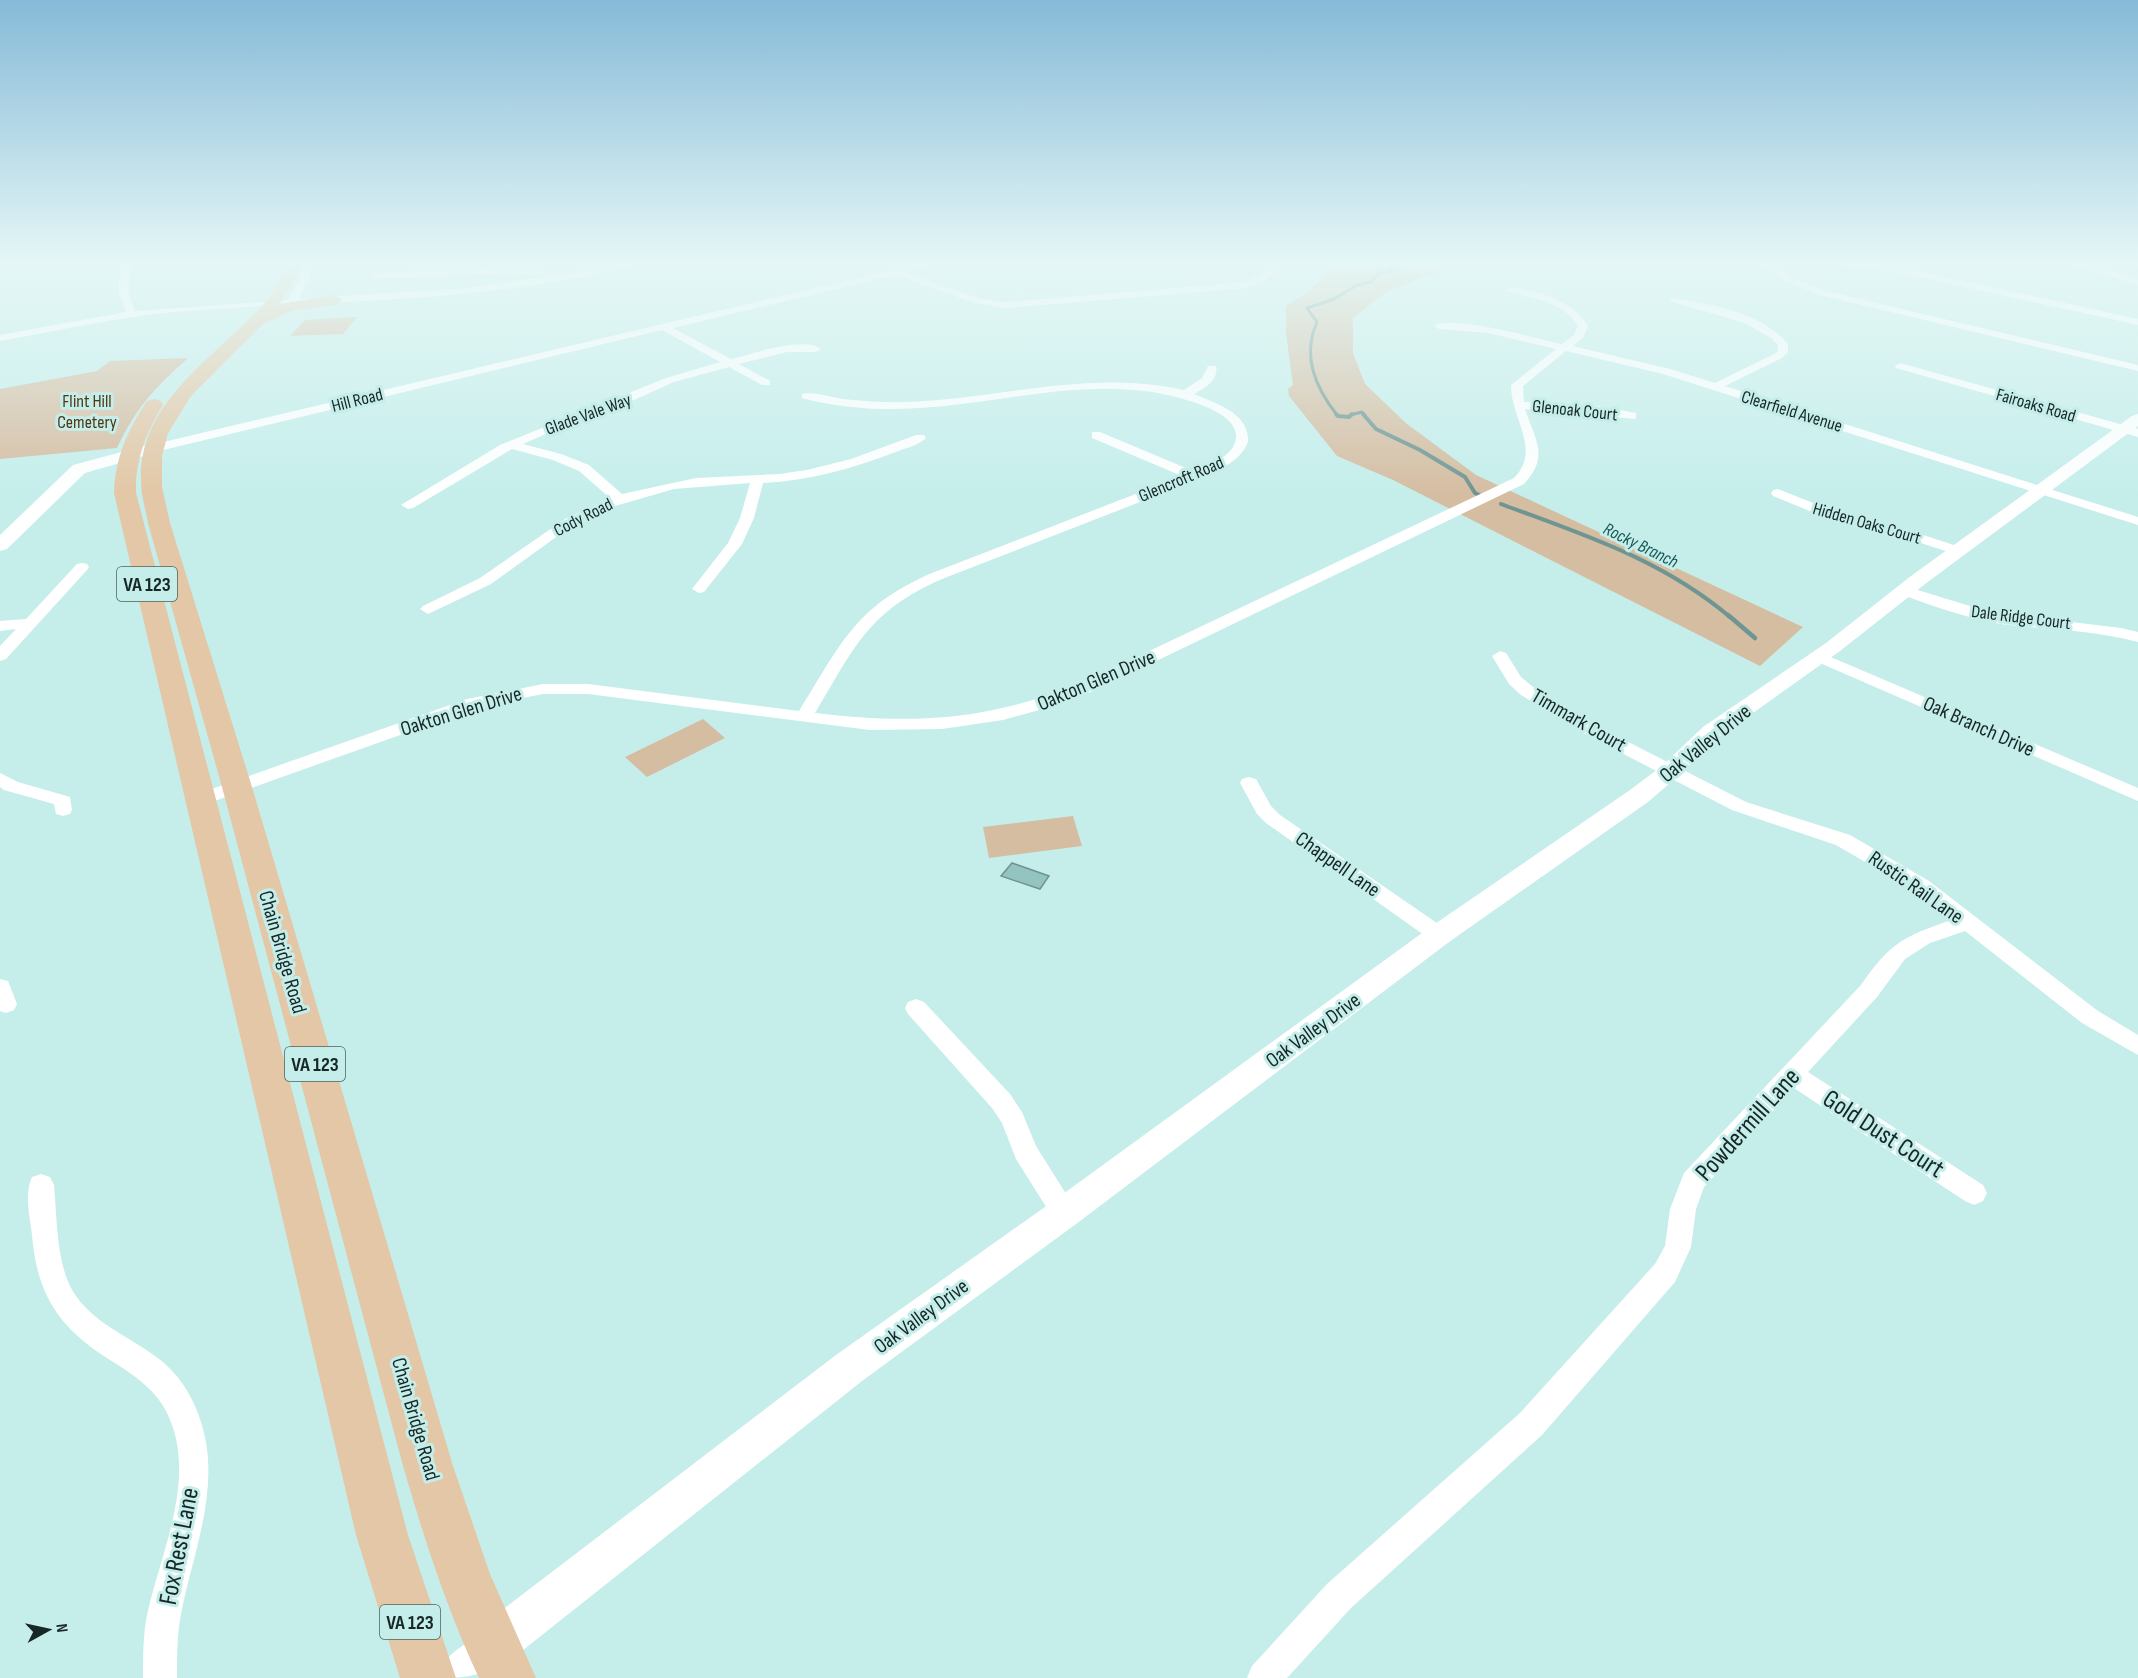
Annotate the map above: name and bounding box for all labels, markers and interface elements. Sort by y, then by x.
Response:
street label: Hill Road [329,384,385,417]
street label: Fairoaks Road [1994,384,2078,427]
street label: Clearfield Avenue [1739,386,1845,437]
street label: Glade Vale Way [542,389,634,440]
park label: Flint Hill Cemetery [57,391,117,433]
street label: Glenoak Court [1531,396,1619,425]
street label: Glencroft Road [1136,452,1227,507]
street label: Cody Road [550,494,616,541]
street label: Hidden Oaks Court [1810,498,1924,549]
water label: Rocky Branch [1600,518,1682,573]
road number: VA 123 [117,567,177,601]
street label: Dale Ridge Court [1970,601,2072,634]
street label: Oakton Glen Drive [1034,644,1159,716]
street label: Oakton Glen Drive [398,681,525,742]
street label: Timmark Court [1527,683,1630,758]
street label: Oak Branch Drive [1919,691,2038,762]
street label: Oak Valley Drive [1654,699,1756,788]
street label: Chappell Lane [1291,826,1385,903]
street label: Rustic Rail Lane [1863,846,1968,929]
street label: Chain Bridge Road [253,888,312,1016]
street label: Oak Valley Drive [1261,988,1365,1073]
road number: VA 123 [285,1047,345,1081]
street label: Powdermill Lane [1689,1062,1807,1188]
street label: Gold Dust Court [1817,1084,1950,1185]
street label: Oak Valley Drive [869,1274,973,1359]
street label: Chain Bridge Road [386,1355,445,1483]
street label: Fox Rest Lane [153,1485,206,1608]
north arrow [18,1600,78,1660]
road number: VA 123 [380,1605,440,1639]
text: N [51,1623,71,1634]

